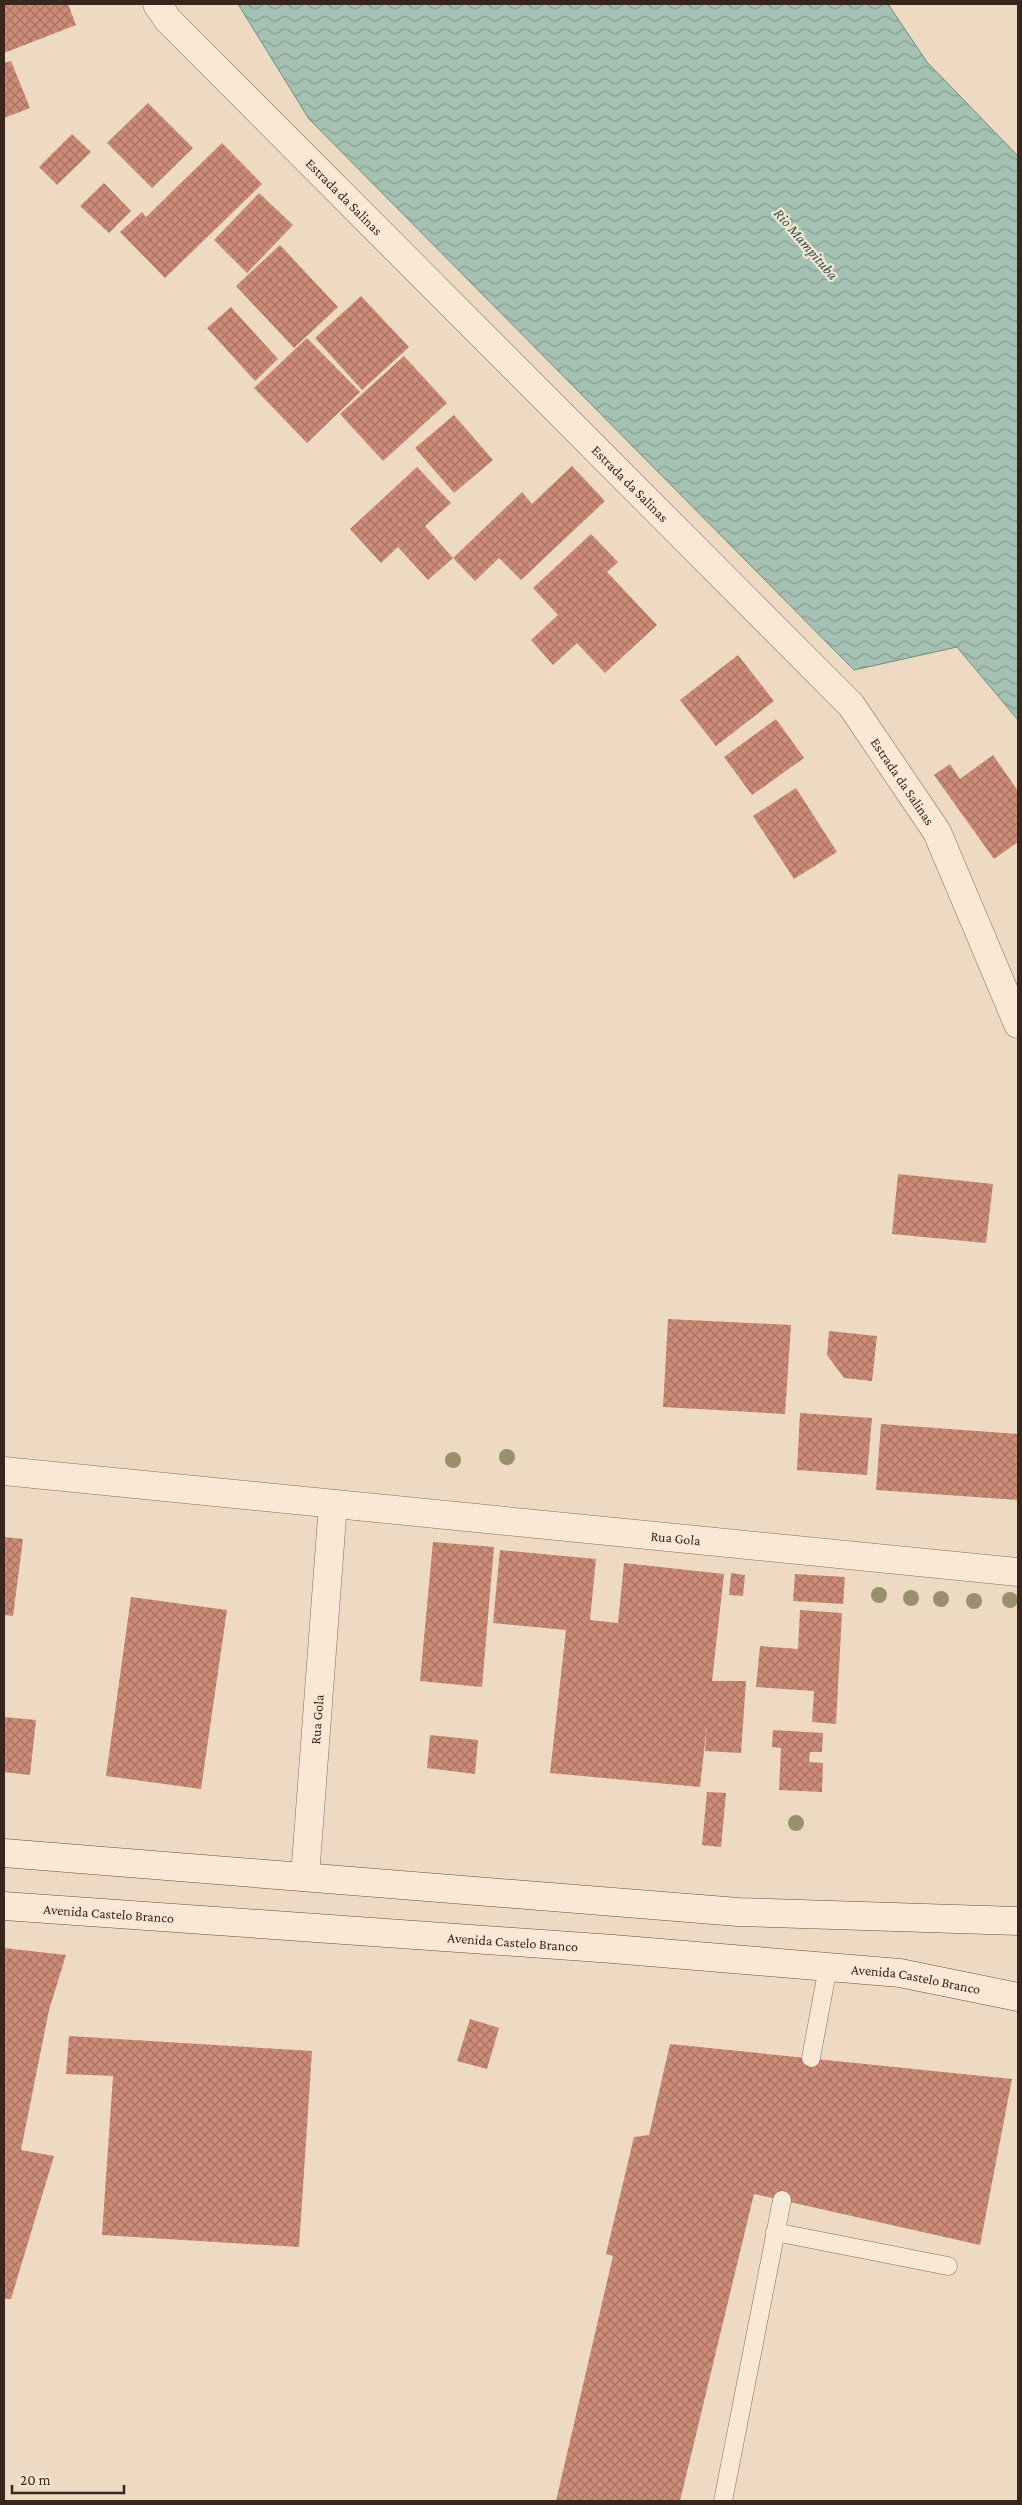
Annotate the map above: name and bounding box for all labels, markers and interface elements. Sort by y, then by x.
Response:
street label: Estrada da Salinas [303,155,386,238]
water label: Rio Mampituba [770,205,841,283]
street label: Estrada da Salinas [589,442,672,525]
street label: Estrada da Salinas [868,735,938,828]
street label: Rua Gola [650,1527,702,1548]
street label: Rua Gola [307,1693,327,1745]
street label: Avenida Castelo Branco [43,1901,175,1926]
street label: Avenida Castelo Branco [447,1929,579,1955]
street label: Avenida Castelo Branco [850,1961,982,1997]
scale bar [12,2462,125,2494]
text: 20 m [20,2472,51,2488]

